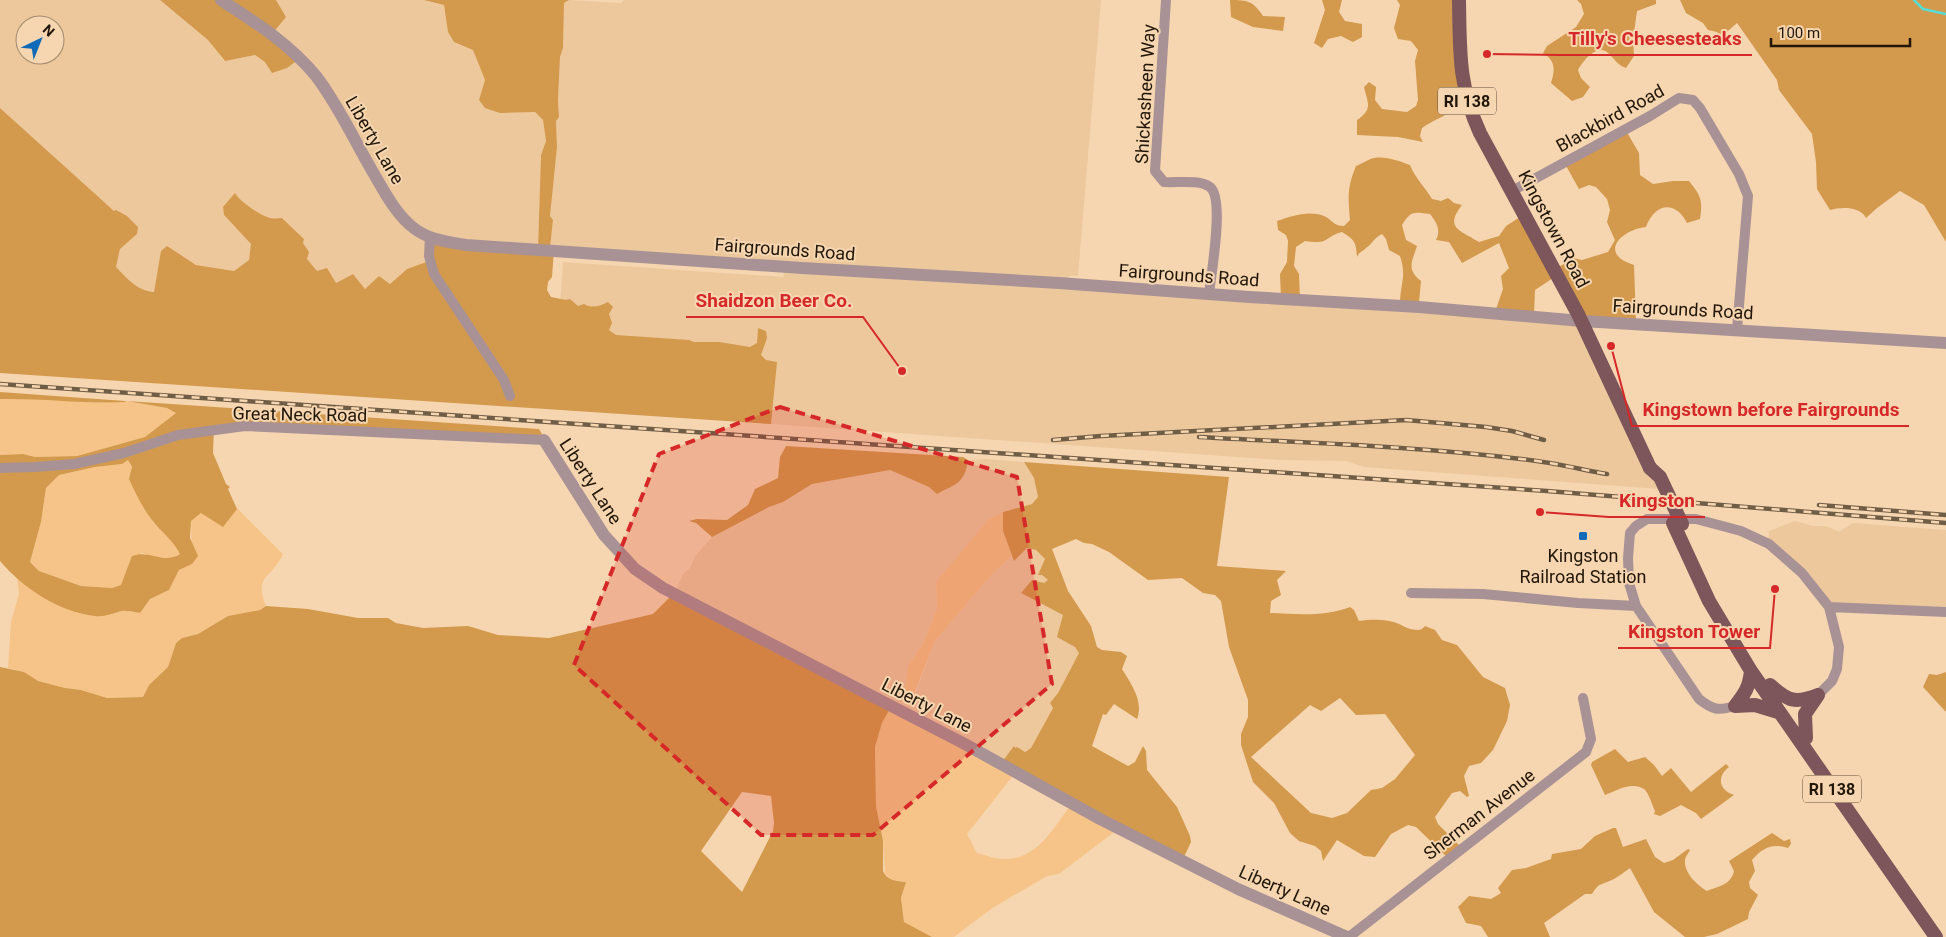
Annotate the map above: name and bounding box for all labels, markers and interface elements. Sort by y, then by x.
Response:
north arrow [15,15,65,65]
scale bar [1771,15,1910,47]
text: N [40,21,58,40]
callout: Tilly's Cheesesteaks [1559,21,1752,55]
street label: Shickasheen Way [1131,23,1159,164]
text: 100 m [1778,24,1820,42]
text: Tilly's Cheesesteaks [1568,27,1742,50]
street label: Blackbird Road [1552,80,1668,156]
road number: RI 138 [1438,88,1496,114]
street label: Liberty Lane [341,92,409,188]
street label: Kingstown Road [1514,167,1594,291]
street label: Fairgrounds Road [714,234,856,264]
street label: Fairgrounds Road [1118,260,1260,290]
callout: Shaidzon Beer Co. [686,283,863,317]
text: Shaidzon Beer Co. [696,289,852,312]
street label: Fairgrounds Road [1612,295,1754,323]
callout: Kingstown before Fairgrounds [1632,392,1909,426]
text: Kingstown before Fairgrounds [1643,398,1900,421]
street label: Great Neck Road [233,402,367,426]
street label: Liberty Lane [555,434,627,528]
callout: Kingston [1609,483,1705,517]
text: Kingston [1619,489,1695,512]
marker: Kingston Railroad Station [1577,530,1589,542]
place label: Kingston Railroad Station [1519,545,1647,587]
callout: Kingston Tower [1618,614,1770,648]
text: Kingston Tower [1628,620,1760,643]
street label: Liberty Lane [879,673,975,737]
street label: Sherman Avenue [1419,764,1539,864]
road number: RI 138 [1803,776,1861,802]
street label: Liberty Lane [1236,860,1334,920]

